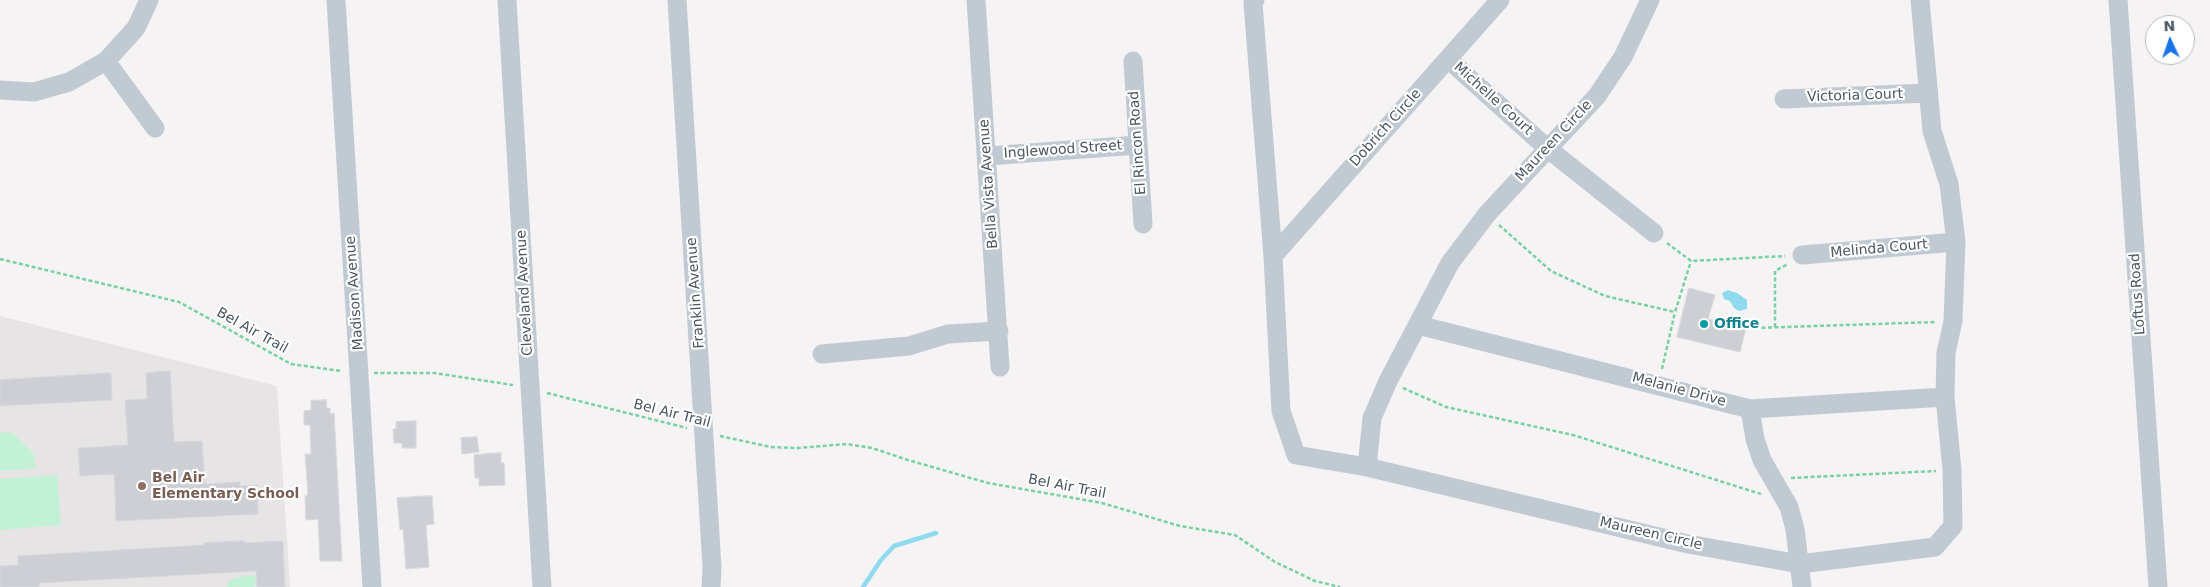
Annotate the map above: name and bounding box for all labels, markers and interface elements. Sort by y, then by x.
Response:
north arrow [2145,15,2195,65]
text: N [2163,18,2176,34]
street label: Michelle Court [1450,59,1536,139]
street label: Dobrich Circle [1347,86,1425,170]
street label: Victoria Court [1807,86,1903,106]
street label: El Rincon Road [1126,90,1150,196]
street label: Maureen Circle [1512,97,1596,185]
street label: Bella Vista Avenue [976,119,1002,249]
street label: Inglewood Street [1003,137,1123,163]
street label: Cleveland Avenue [513,230,537,356]
street label: Madison Avenue [343,235,367,351]
street label: Melinda Court [1830,236,1928,262]
street label: Franklin Avenue [684,237,708,349]
street label: Loftus Road [2127,252,2149,336]
street label: Bel Air Trail [213,305,291,357]
place label: Office [1714,316,1759,332]
marker: Office [1698,318,1710,330]
street label: Melanie Drive [1630,369,1728,411]
street label: Bel Air Trail [632,396,712,432]
place label: Bel Air Elementary School [152,470,299,502]
street label: Bel Air Trail [1027,471,1107,503]
marker: Bel Air Elementary School [136,480,148,492]
street label: Maureen Circle [1598,514,1704,554]

